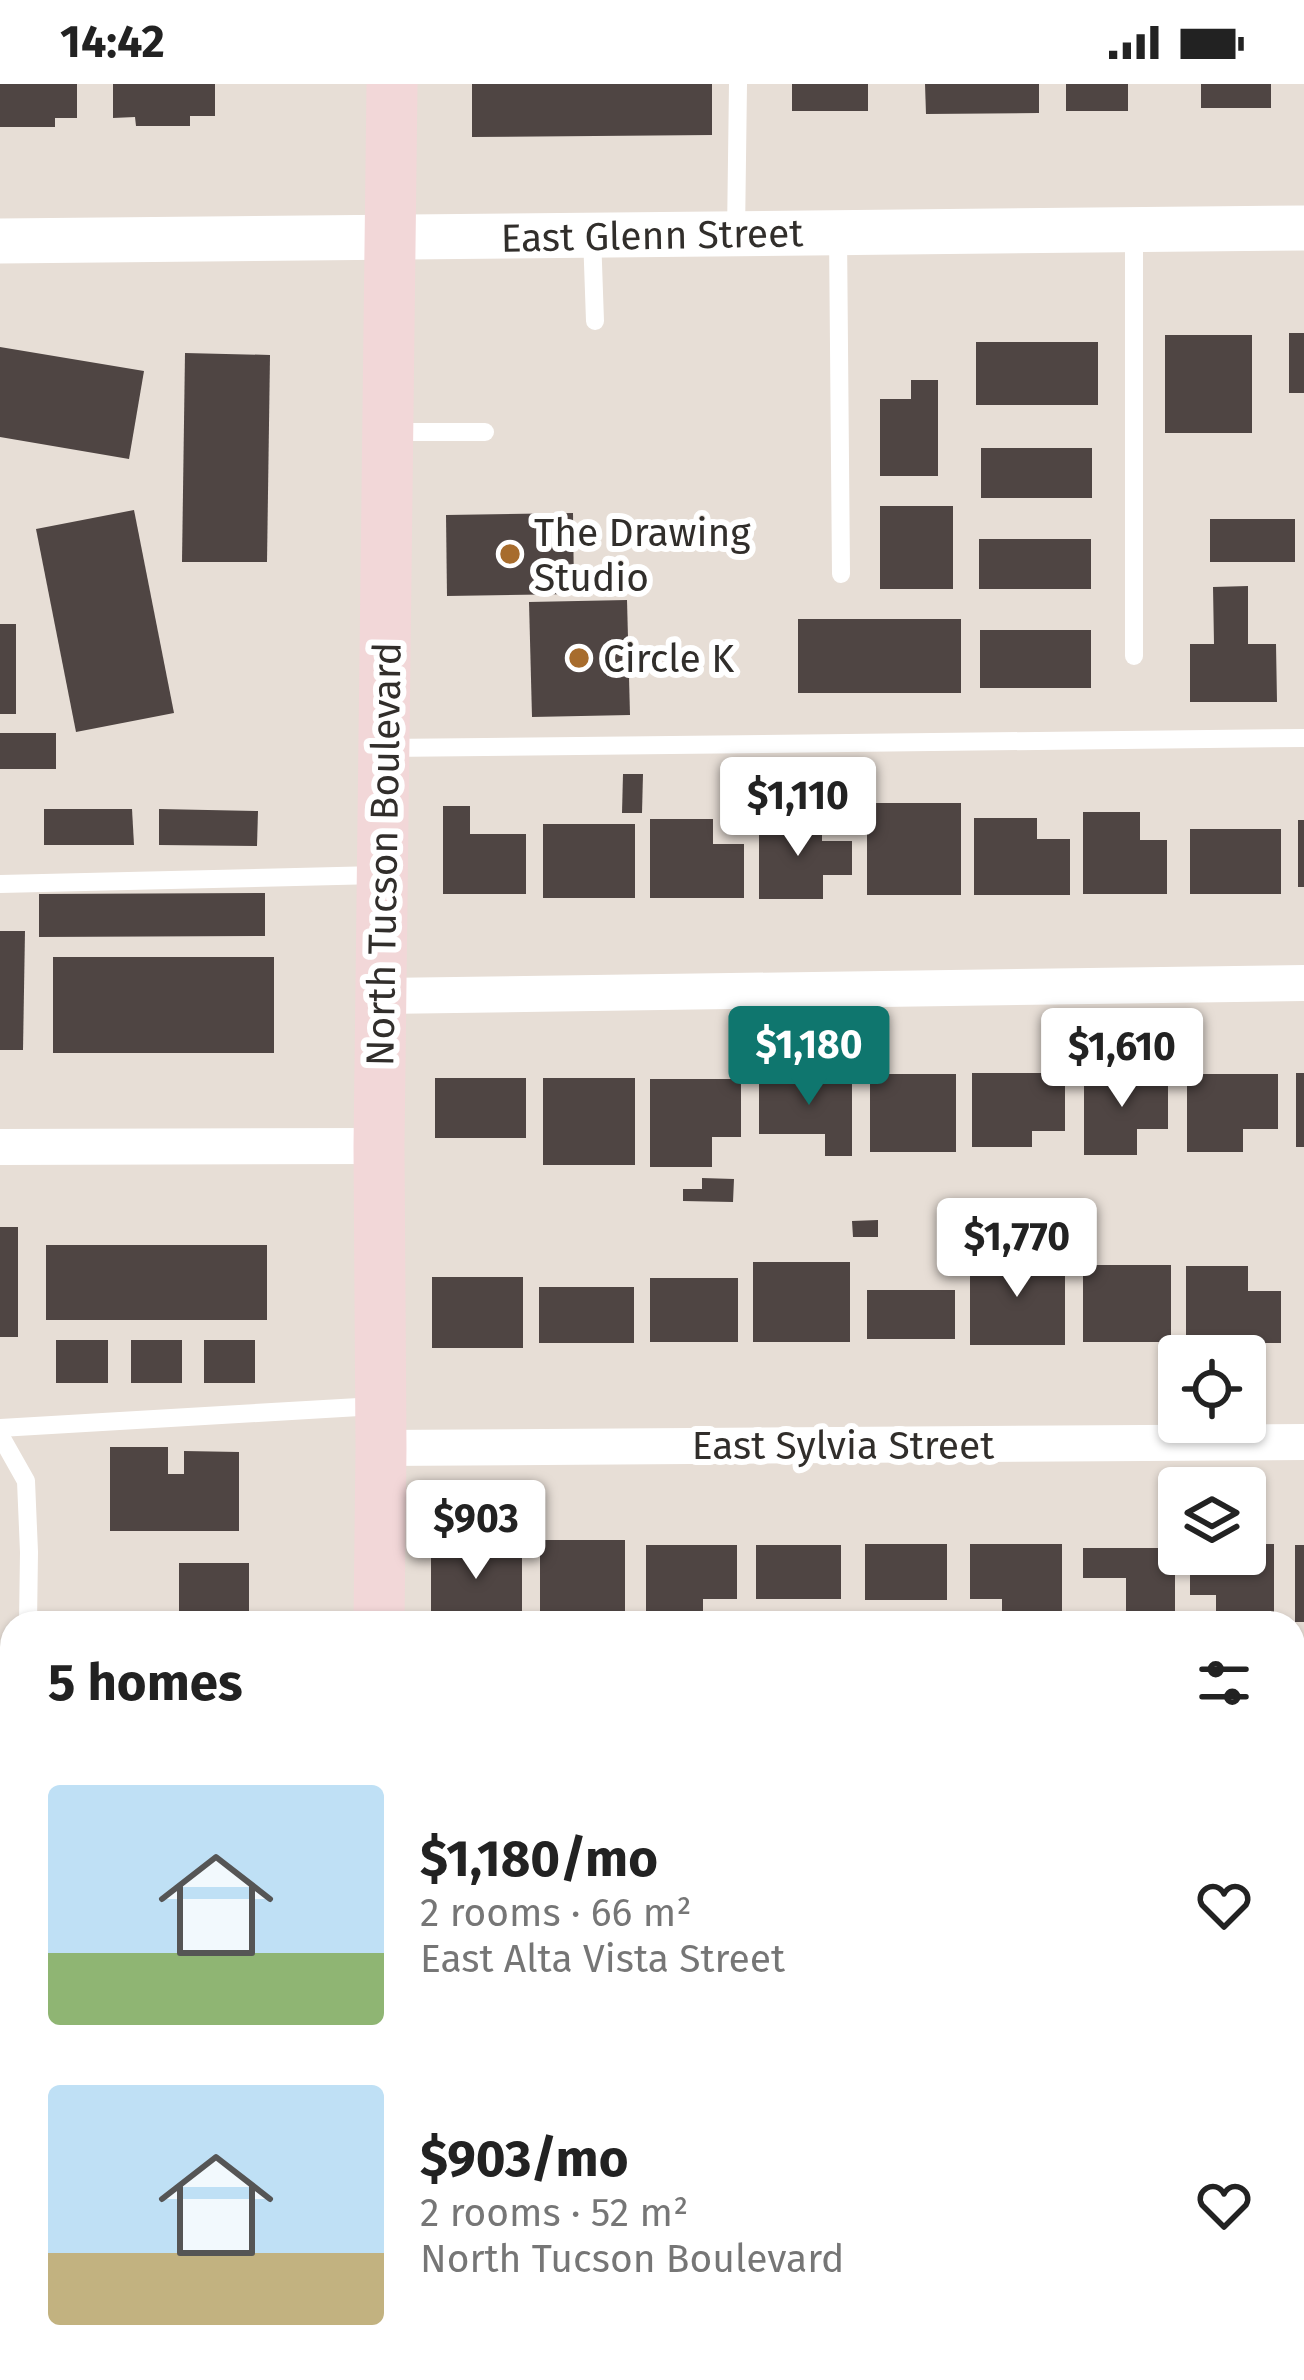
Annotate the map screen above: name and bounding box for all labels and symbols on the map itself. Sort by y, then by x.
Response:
street label: East Glenn Street [500,210,805,262]
place label: The Drawing Studio [534,510,751,601]
marker: The Drawing Studio [497,541,523,567]
place label: Circle K [603,636,734,682]
street label: North Tucson Boulevard [357,641,411,1067]
marker: Circle K [566,645,592,671]
pin: $1,110 [700,757,896,859]
pin: $1,180 [711,1006,907,1108]
pin: $1,610 [1024,1008,1220,1110]
pin: $1,770 [919,1198,1115,1300]
street label: East Sylvia Street [692,1423,995,1469]
pin: $903 [405,1480,547,1582]

